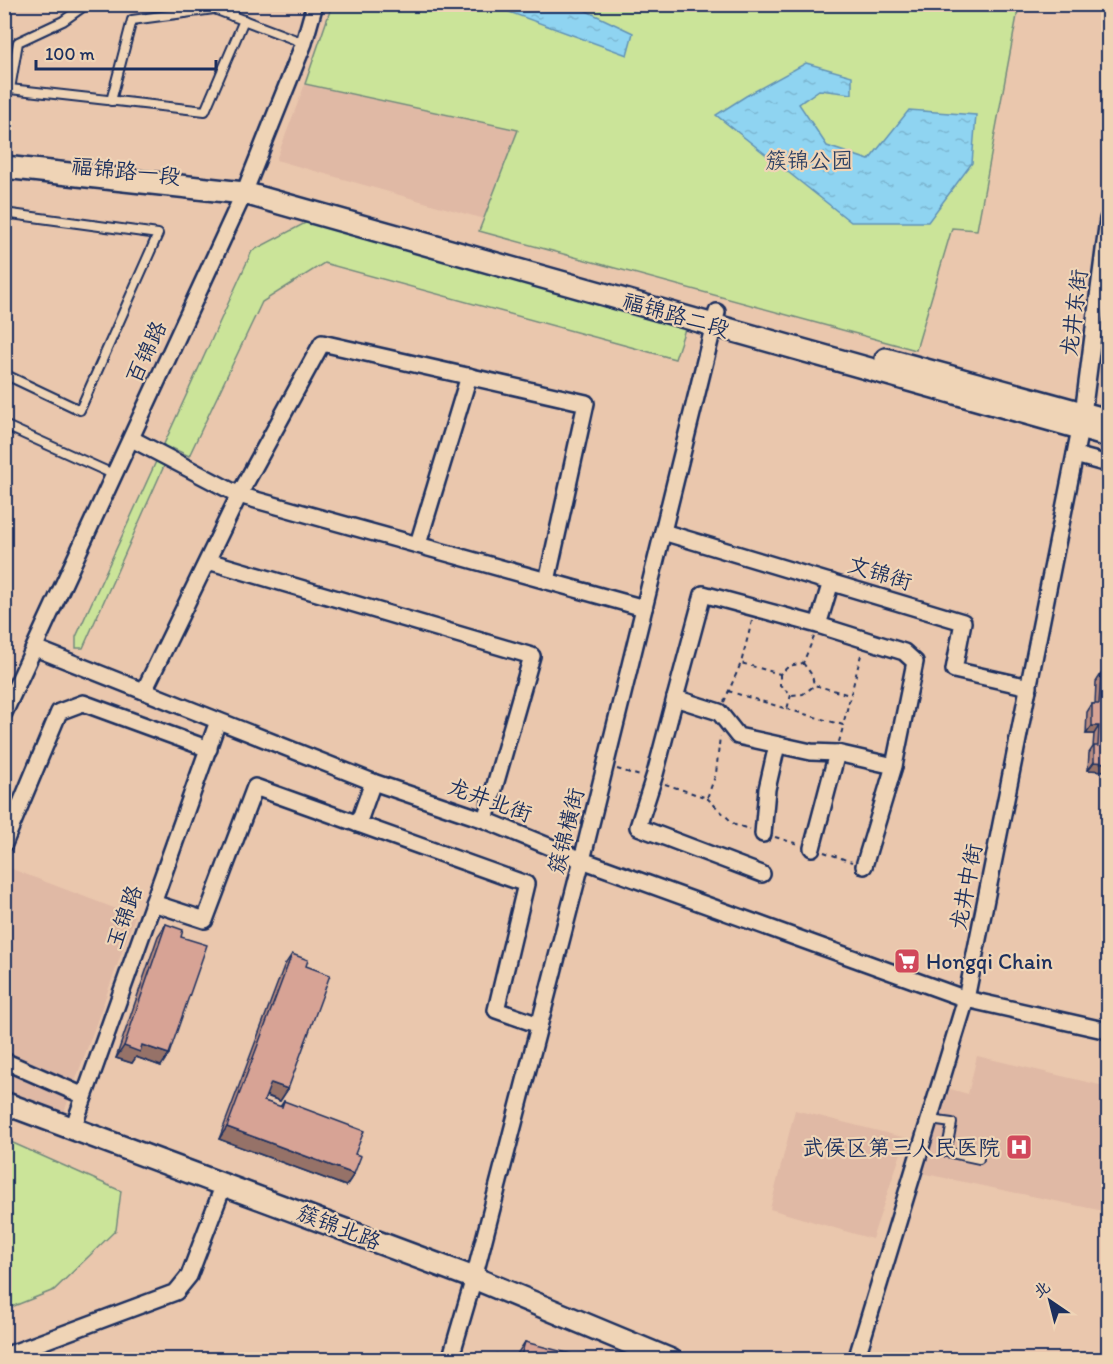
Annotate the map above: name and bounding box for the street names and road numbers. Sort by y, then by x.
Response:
street label: 福锦路一段 [70,152,182,190]
street label: 龙井东街 [1055,268,1093,358]
street label: 福锦路二段 [619,287,733,343]
street label: 百锦路 [120,316,172,388]
street label: 文锦街 [844,550,916,596]
street label: 龙井北街 [444,772,536,828]
street label: 簇锦横街 [542,785,590,877]
street label: 龙井中街 [944,841,988,933]
street label: 玉锦路 [100,881,148,953]
street label: 簇锦北路 [293,1199,385,1255]

